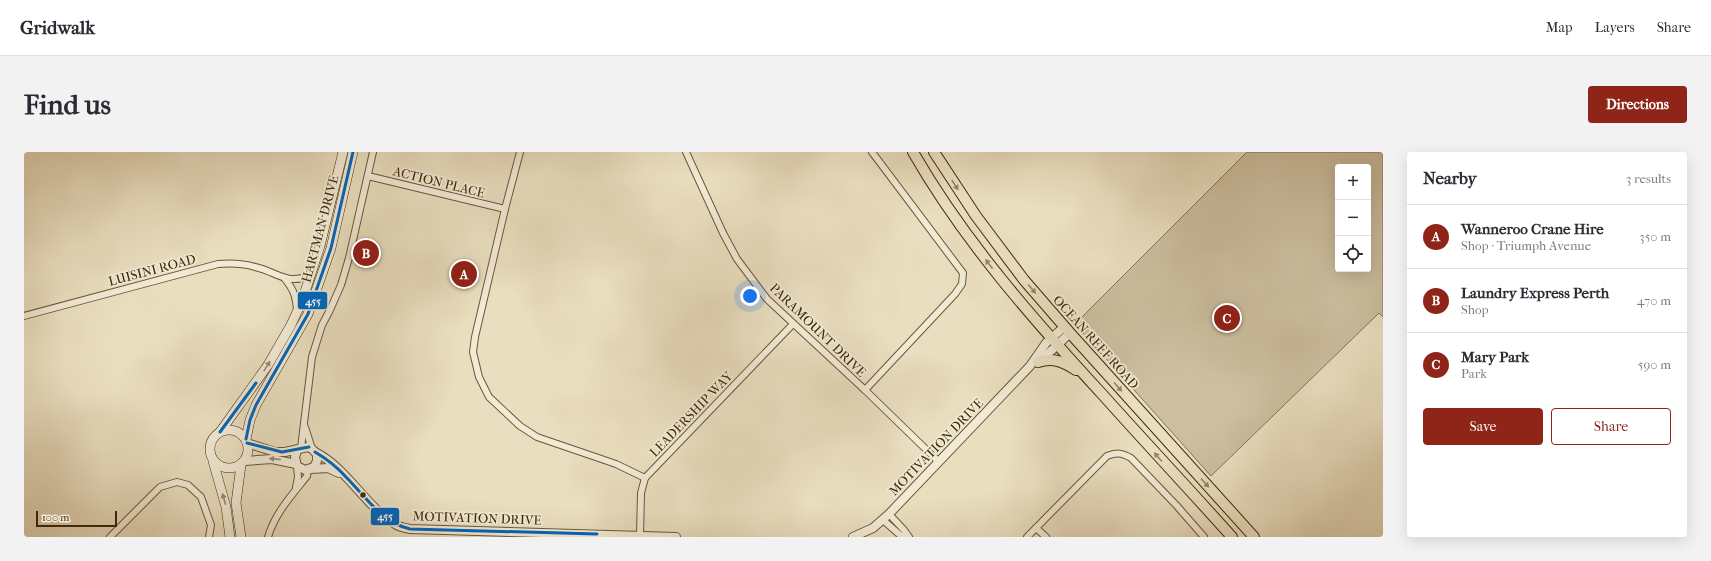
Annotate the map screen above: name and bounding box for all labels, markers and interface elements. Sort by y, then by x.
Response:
text: Gridwalk [20,17,95,39]
text: Map [1546,19,1573,36]
text: Layers [1595,19,1635,36]
text: Share [1657,19,1691,36]
button: Directions [1588,86,1687,123]
text: Find us [24,88,111,121]
street label: ACTION PLACE [391,163,486,201]
map controls [1335,164,1371,272]
button: + [1335,164,1371,200]
text: Nearby [1423,168,1477,188]
text: 3 results [1626,171,1671,186]
street label: HARTMAN DRIVE [298,174,342,284]
one-way arrow [951,180,959,190]
button: − [1335,200,1371,236]
text: Wanneroo Crane Hire [1461,220,1604,238]
text: A [1432,229,1440,244]
text: 350 m [1639,229,1671,244]
button: locate [1335,236,1371,272]
pin: B [353,238,379,268]
text: Shop · Triumph Avenue [1461,238,1591,253]
street label: LUISINI ROAD [107,251,197,289]
pin: A [451,259,477,289]
one-way arrow [986,259,994,269]
street label: PARAMOUNT DRIVE [767,280,869,380]
one-way arrow [1027,284,1036,295]
text: Laundry Express Perth [1461,284,1609,302]
your location [740,286,760,306]
line badge: 455 [297,291,328,310]
street label: OCEAN REEF ROAD [1050,292,1142,392]
text: B [1432,293,1440,308]
text: 470 m [1637,293,1671,308]
text: 455 [304,295,321,308]
text: Shop [1461,302,1489,317]
pin: C [1214,303,1240,333]
text: Mary Park [1461,348,1529,366]
text: C [1432,357,1440,372]
text: 590 m [1638,357,1671,372]
one-way arrow [264,360,271,372]
text: Park [1461,366,1487,381]
street label: LEADERSHIP WAY [646,367,736,460]
one-way arrow [1113,382,1122,391]
street label: MOTIVATION DRIVE [886,395,986,499]
button: Save [1423,408,1543,445]
button: Share [1551,408,1671,445]
one-way arrow [1153,452,1162,462]
one-way arrow [269,456,281,463]
one-way arrow [1201,478,1210,488]
unlabelled marker [358,490,368,500]
one-way arrow [221,492,227,504]
line badge: 455 [370,507,400,526]
street label: MOTIVATION DRIVE [412,508,542,528]
scale bar [36,509,117,528]
text: 455 [376,510,393,523]
text: 100 m [42,511,70,524]

